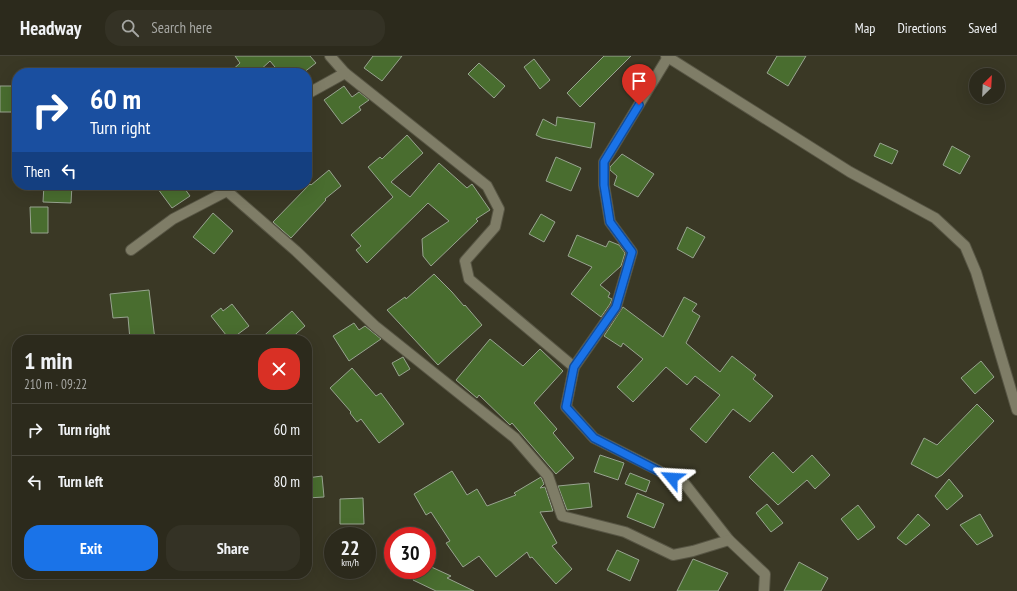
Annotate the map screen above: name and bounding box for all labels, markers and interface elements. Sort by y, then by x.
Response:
search box [105,10,385,46]
text: Headway [20,16,81,40]
icon: search [119,17,141,39]
text: Search here [151,18,212,37]
text: Map [855,19,875,37]
text: Directions [897,19,946,37]
text: Saved [968,19,997,37]
pin [622,64,656,105]
north arrow [969,68,1005,104]
map controls [969,68,1005,104]
icon: arrive [628,70,650,92]
text: 60 m [90,80,141,117]
icon: right [24,84,76,136]
text: Turn right [90,116,150,139]
icon: left [58,160,80,182]
text: Then [24,162,50,181]
text: 1 min [24,345,72,376]
button: close [258,348,300,390]
text: 210 m · 09:22 [24,376,87,393]
icon: right [24,419,46,441]
text: Turn right [58,420,110,439]
text: 60 m [274,420,300,439]
position arrow [651,457,693,499]
icon: left [24,471,46,493]
text: Turn left [58,472,103,491]
text: 80 m [274,472,300,491]
button: Exit [24,525,158,571]
button: Share [166,525,300,571]
speed limit sign: 30 [384,527,436,579]
text: 22 [340,535,360,561]
text: km/h [341,556,359,569]

